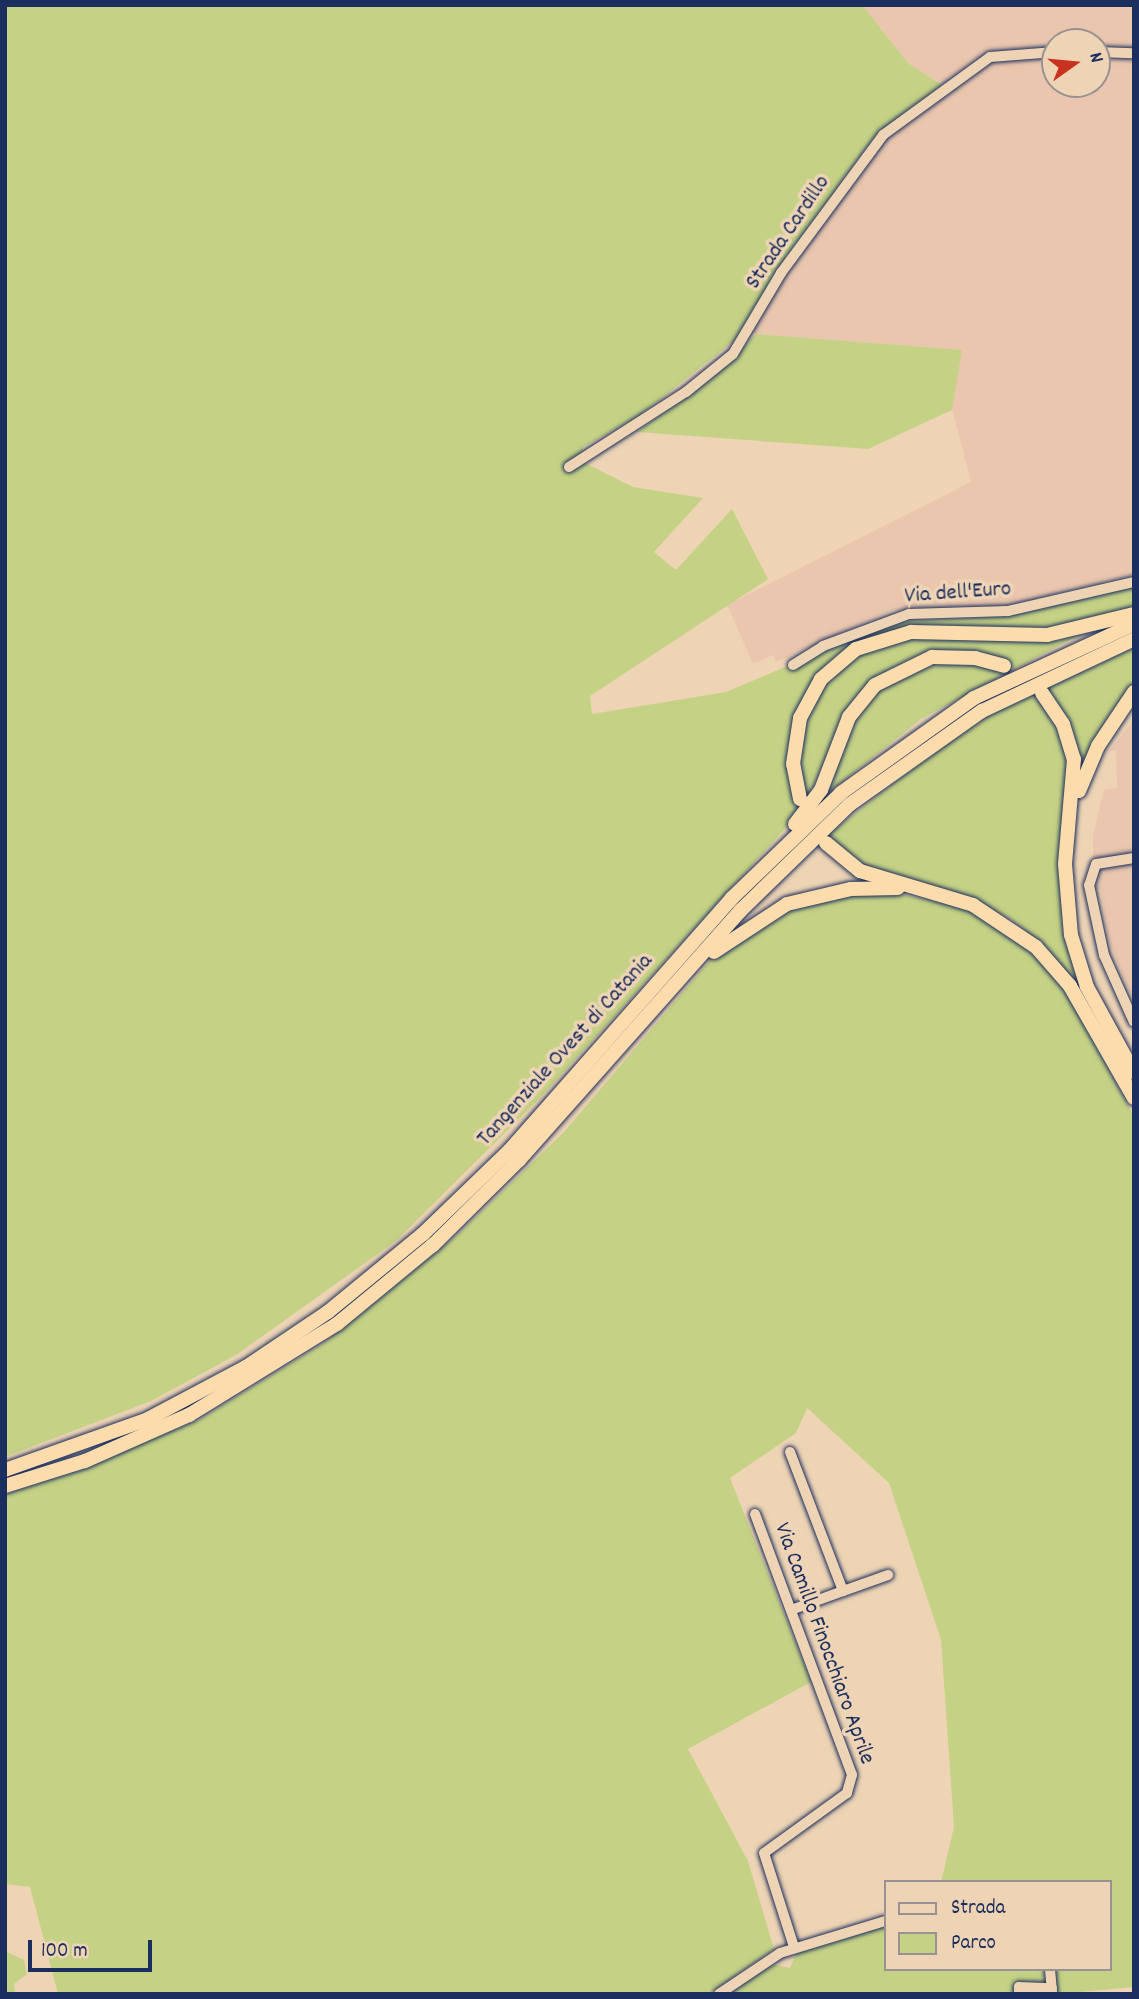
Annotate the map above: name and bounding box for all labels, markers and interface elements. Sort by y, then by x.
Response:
north arrow [1041,28,1111,98]
text: N [1081,50,1109,66]
street label: Strada Cardillo [741,171,837,295]
street label: Via dell'Euro [904,577,1012,611]
street label: Tangenziale Ovest di Catania [472,949,660,1153]
street label: Via Camillo Finocchiaro Aprile [766,1520,880,1768]
legend [884,1880,1111,1971]
text: Strada [951,1894,1005,1924]
scale bar [32,1926,156,1970]
text: Parco [951,1929,996,1959]
text: 100 m [41,1937,88,1967]

